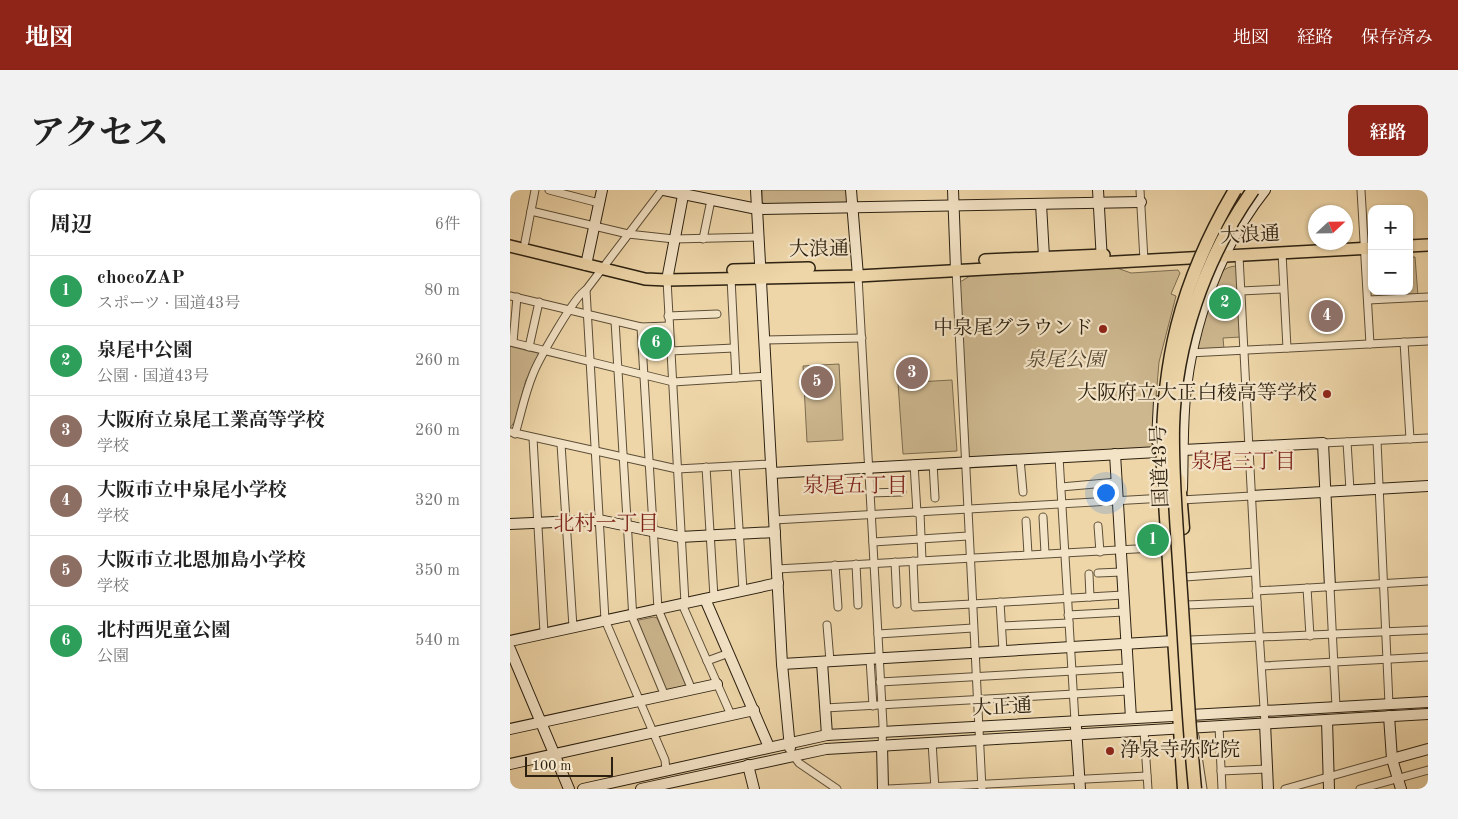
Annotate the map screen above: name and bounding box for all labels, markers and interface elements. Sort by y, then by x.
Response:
text: 地図 [25,27,73,51]
text: 地図 [1233,29,1269,47]
text: 経路 [1297,29,1333,47]
text: 保存済み [1361,29,1433,47]
button: 経路 [1348,105,1428,156]
text: アクセス [30,117,169,152]
north arrow [1308,205,1353,250]
map controls [1368,205,1413,295]
button: + [1368,205,1413,250]
text: 周辺 [50,215,92,236]
text: 6件 [435,217,460,233]
street label: 大浪通 [1219,222,1280,248]
street label: 大浪通 [789,237,849,261]
button: − [1368,250,1413,295]
text: chocoZAP [97,269,185,288]
text: 1 [61,283,71,299]
text: 80 m [424,283,460,299]
pin: 2 [1209,284,1241,322]
text: スポーツ · 国道43号 [97,296,240,312]
pin: 4 [1311,297,1343,335]
place label: 中泉尾グラウンド [933,317,1093,339]
marker: 中泉尾グラウンド [1097,323,1109,335]
pin: 6 [640,324,672,362]
text: 泉尾中公園 [97,342,192,361]
park label: 泉尾公園 [1025,349,1108,371]
text: 2 [61,353,71,369]
text: 260 m [415,353,460,369]
pin: 3 [896,354,928,392]
pin: 5 [801,363,833,401]
text: 公園 · 国道43号 [97,369,209,385]
place label: 大阪府立大正白稜高等学校 [1077,382,1317,404]
marker: 大阪府立大正白稜高等学校 [1321,388,1333,400]
text: 大阪府立泉尾工業高等学校 [97,412,325,431]
text: 3 [61,423,71,439]
text: 260 m [415,423,460,439]
street label: 国道43号 [1148,424,1172,508]
text: 学校 [97,439,129,455]
district label: 泉尾三丁目 [1191,450,1296,473]
district label: 泉尾五丁目 [803,474,908,497]
your location [1093,480,1119,506]
text: 大阪市立中泉尾小学校 [97,482,287,501]
text: 4 [61,493,71,509]
text: 320 m [415,493,460,509]
text: 学校 [97,509,129,525]
district label: 北村一丁目 [554,512,659,535]
pin: 1 [1137,521,1169,559]
text: 大阪市立北恩加島小学校 [97,552,306,571]
text: 5 [61,563,71,579]
text: 350 m [415,563,460,579]
text: 学校 [97,579,129,595]
text: 北村西児童公園 [97,622,230,641]
text: 6 [61,633,71,649]
text: 540 m [415,633,460,649]
text: 公園 [97,649,129,665]
street label: 大正通 [971,694,1032,720]
place label: 浄泉寺弥陀院 [1120,739,1240,761]
marker: 浄泉寺弥陀院 [1104,745,1116,757]
scale bar [525,754,612,777]
text: 100 m [532,759,571,773]

